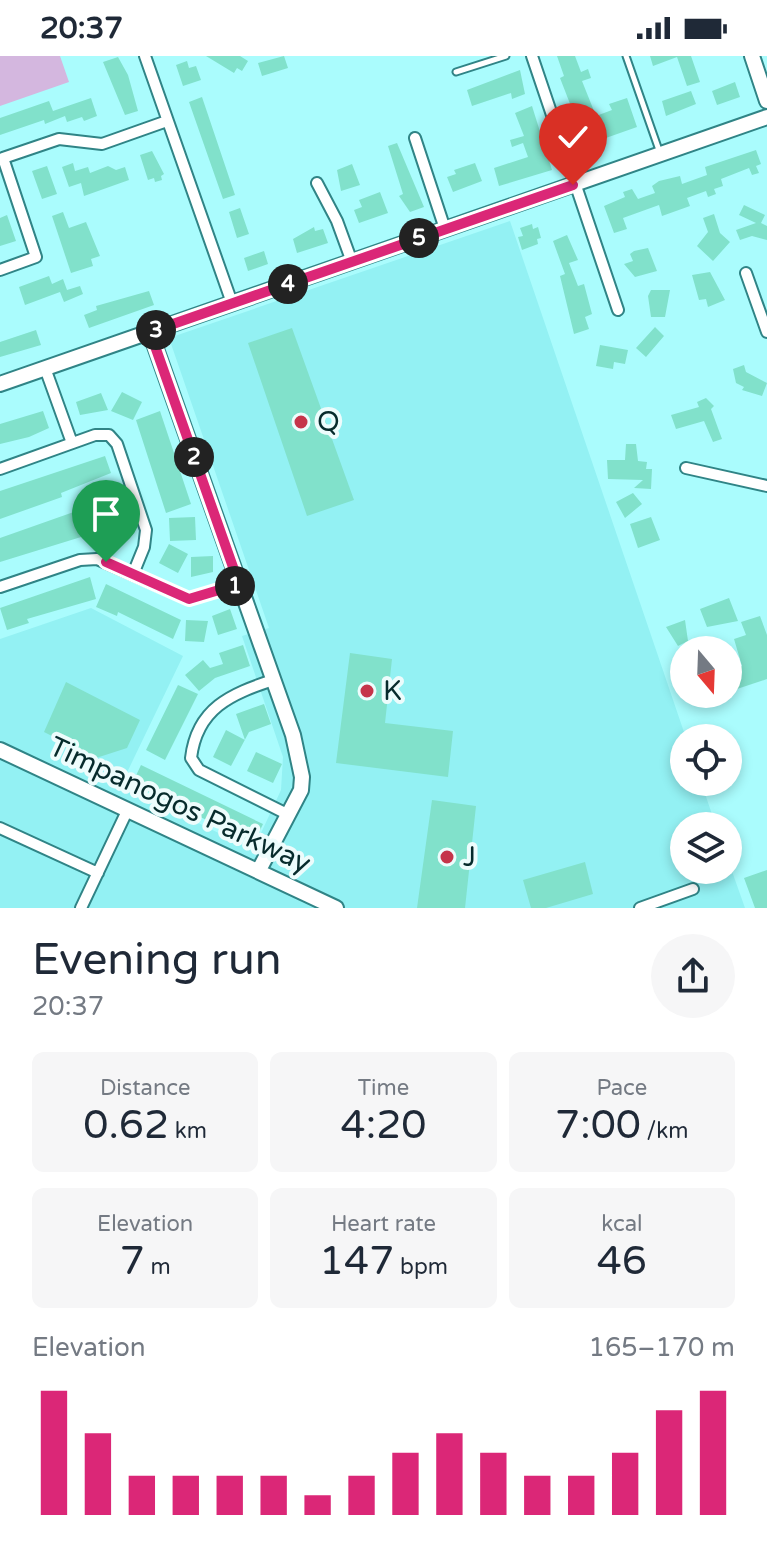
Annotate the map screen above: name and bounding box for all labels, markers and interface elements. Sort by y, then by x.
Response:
text: 20:37 [40,10,123,47]
pin [539,103,607,185]
icon: check [551,115,595,159]
pin: 5 [399,218,439,258]
text: 5 [412,225,426,251]
pin: 4 [268,264,308,304]
text: 4 [281,271,295,297]
pin: 3 [136,310,176,350]
text: 3 [149,317,163,343]
place label: Q [317,405,340,439]
marker: Q [292,413,310,431]
pin: 2 [174,437,214,477]
text: 2 [187,444,201,470]
pin [72,480,140,562]
icon: arrive [84,492,128,536]
pin: 1 [215,566,255,606]
text: 1 [228,573,242,599]
north arrow [670,636,742,708]
map controls [670,636,742,884]
place label: K [383,674,402,708]
marker: K [358,682,376,700]
button: locate [670,724,742,796]
street label: Timpanogos Parkway [44,729,316,881]
button: layers [670,812,742,884]
place label: J [463,840,476,874]
marker: J [438,848,456,866]
text: Evening run [32,934,281,987]
button: share [651,934,735,1018]
text: 20:37 [32,991,104,1022]
text: Distance [100,1075,190,1101]
text: Time [358,1075,409,1101]
text: Pace [596,1075,647,1101]
text: 0.62 [83,1101,169,1149]
text: 4:20 [341,1101,426,1149]
text: 7:00 [555,1101,641,1149]
text: km [169,1118,207,1144]
text: /km [641,1118,689,1144]
text: Elevation [97,1211,193,1237]
text: Heart rate [331,1211,436,1237]
text: kcal [601,1211,643,1237]
text: 7 [120,1237,145,1285]
text: 147 [319,1237,394,1285]
text: 46 [597,1237,647,1285]
text: m [145,1254,171,1280]
text: bpm [394,1254,448,1280]
text: Elevation [32,1332,146,1363]
text: 165–170 m [589,1332,735,1363]

